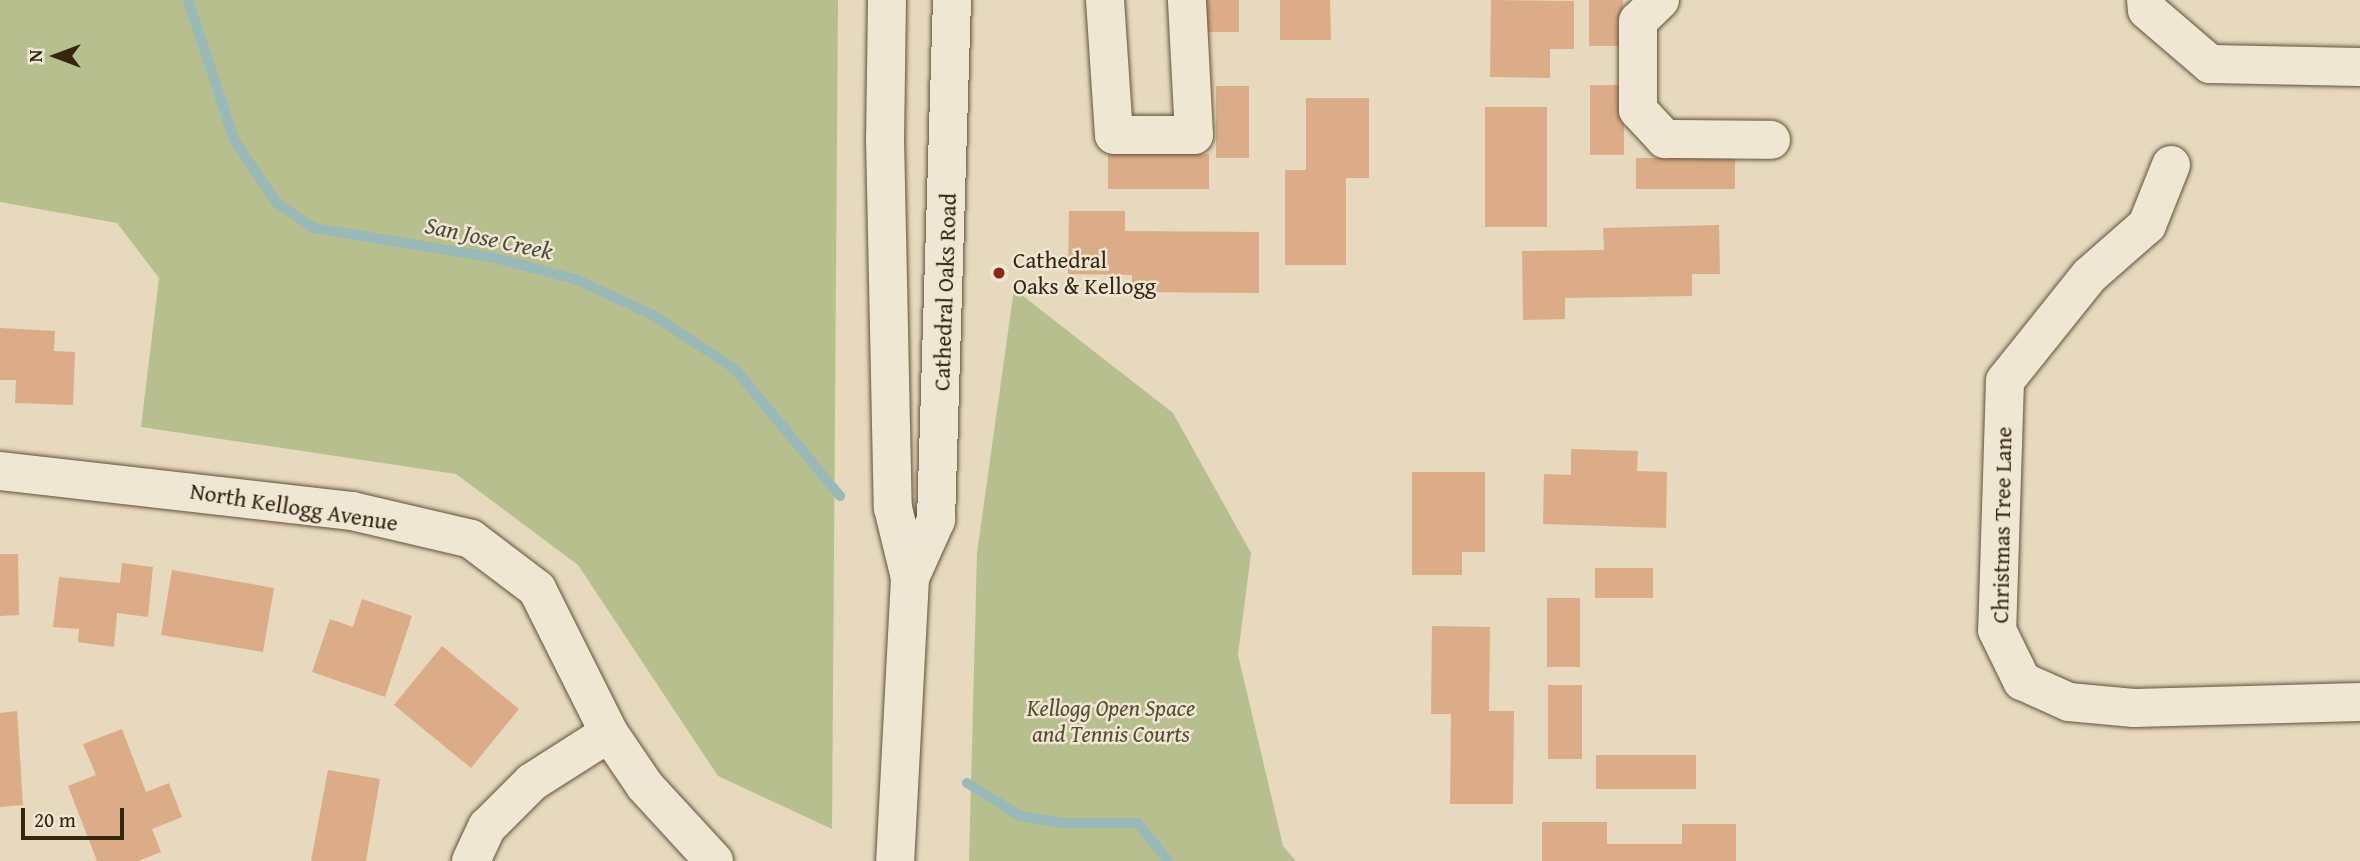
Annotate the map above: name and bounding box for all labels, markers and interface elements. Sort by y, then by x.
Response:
north arrow [21,21,91,91]
text: N [21,50,49,62]
street label: Cathedral Oaks Road [928,193,962,391]
water label: San Jose Creek [423,210,555,266]
place label: Cathedral Oaks & Kellogg [1013,246,1156,300]
marker: Cathedral Oaks & Kellogg [991,265,1007,281]
street label: Christmas Tree Lane [1986,426,2018,624]
street label: North Kellogg Avenue [188,477,400,537]
park label: Kellogg Open Space and Tennis Courts [1027,694,1195,748]
scale bar [24,794,128,838]
text: 20 m [34,804,76,835]

